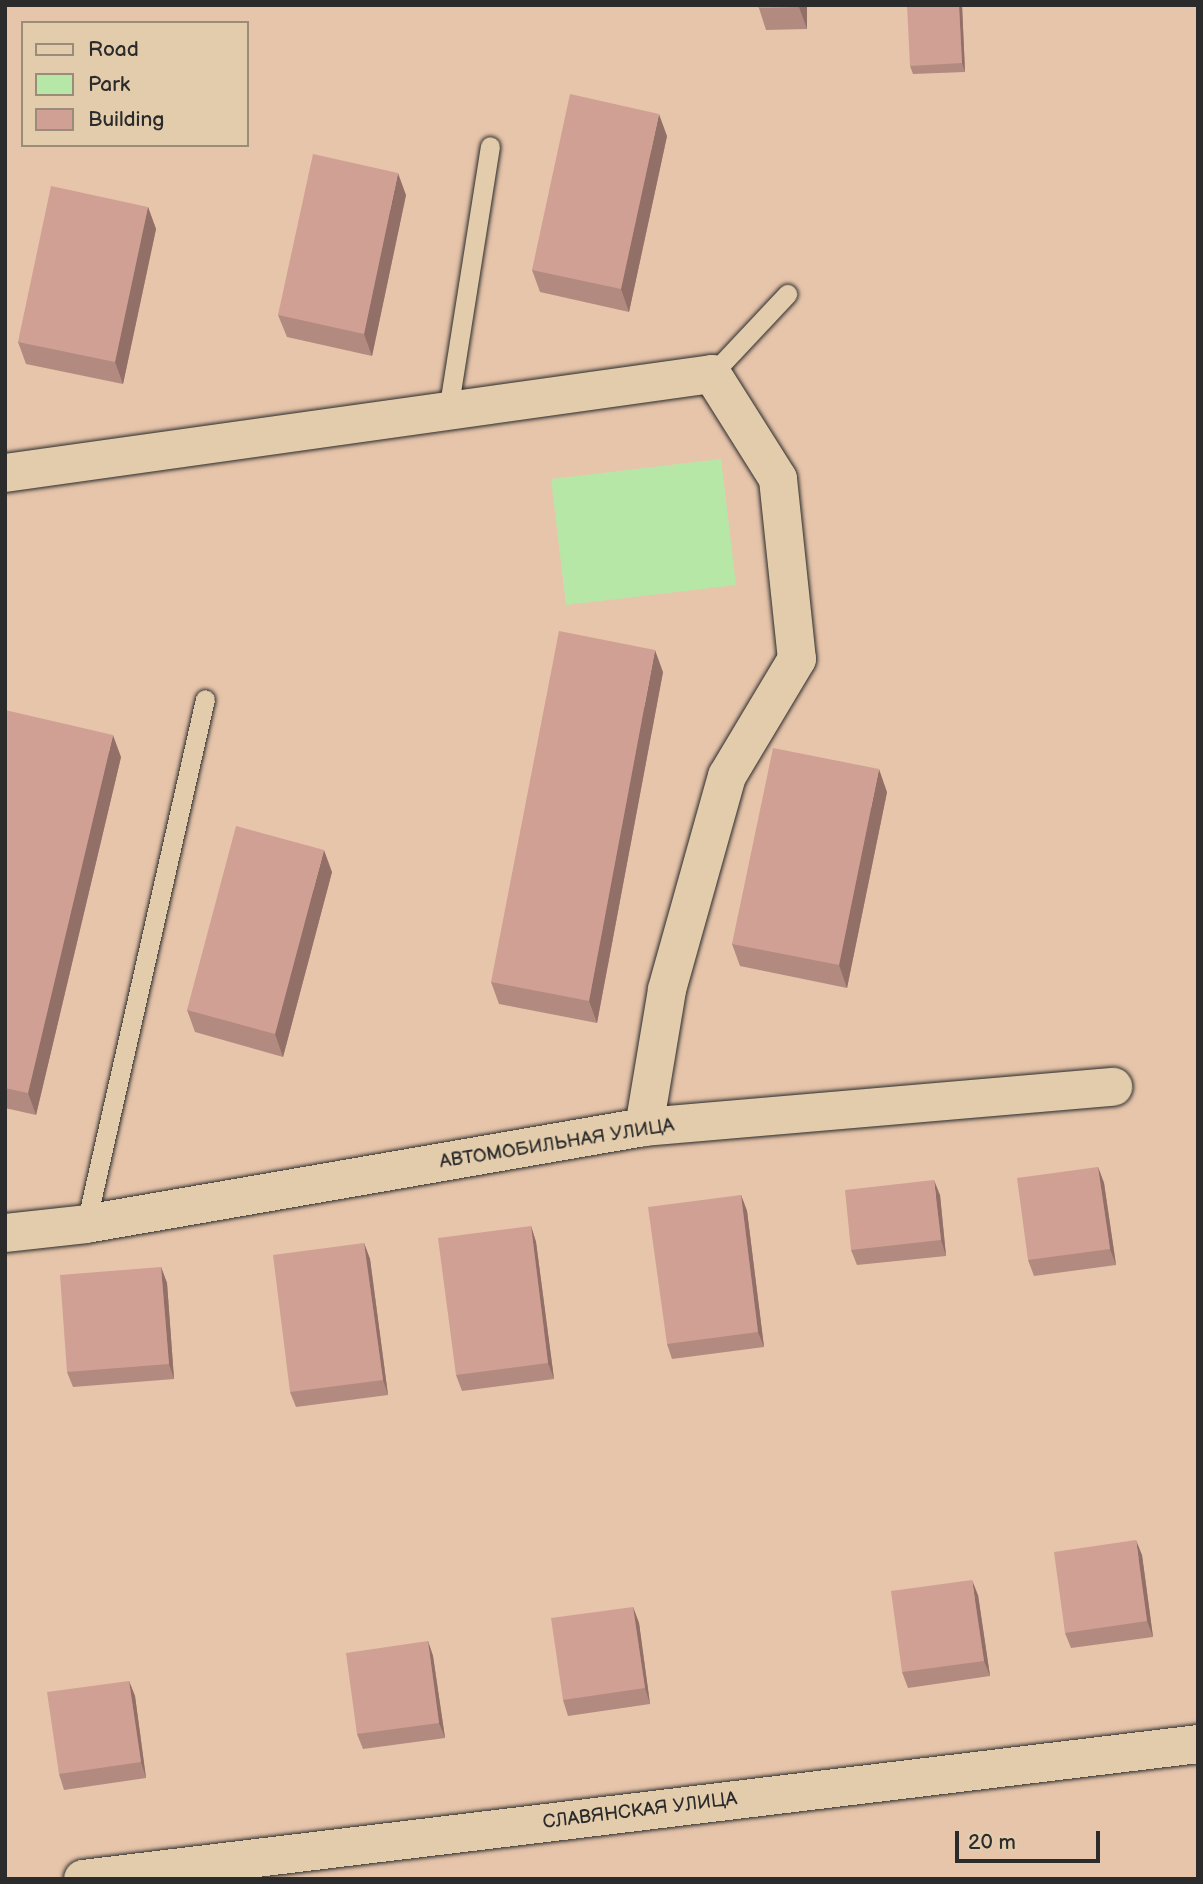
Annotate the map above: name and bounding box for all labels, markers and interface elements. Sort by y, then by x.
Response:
legend [21,21,248,147]
text: Road [88,37,139,62]
text: Park [88,72,130,97]
text: Building [88,107,164,132]
street label: АВТОМОБИЛЬНАЯ УЛИЦА [438,1114,676,1174]
street label: СЛАВЯНСКАЯ УЛИЦА [542,1788,738,1834]
scale bar [958,1818,1103,1862]
text: 20 m [968,1830,1016,1855]

